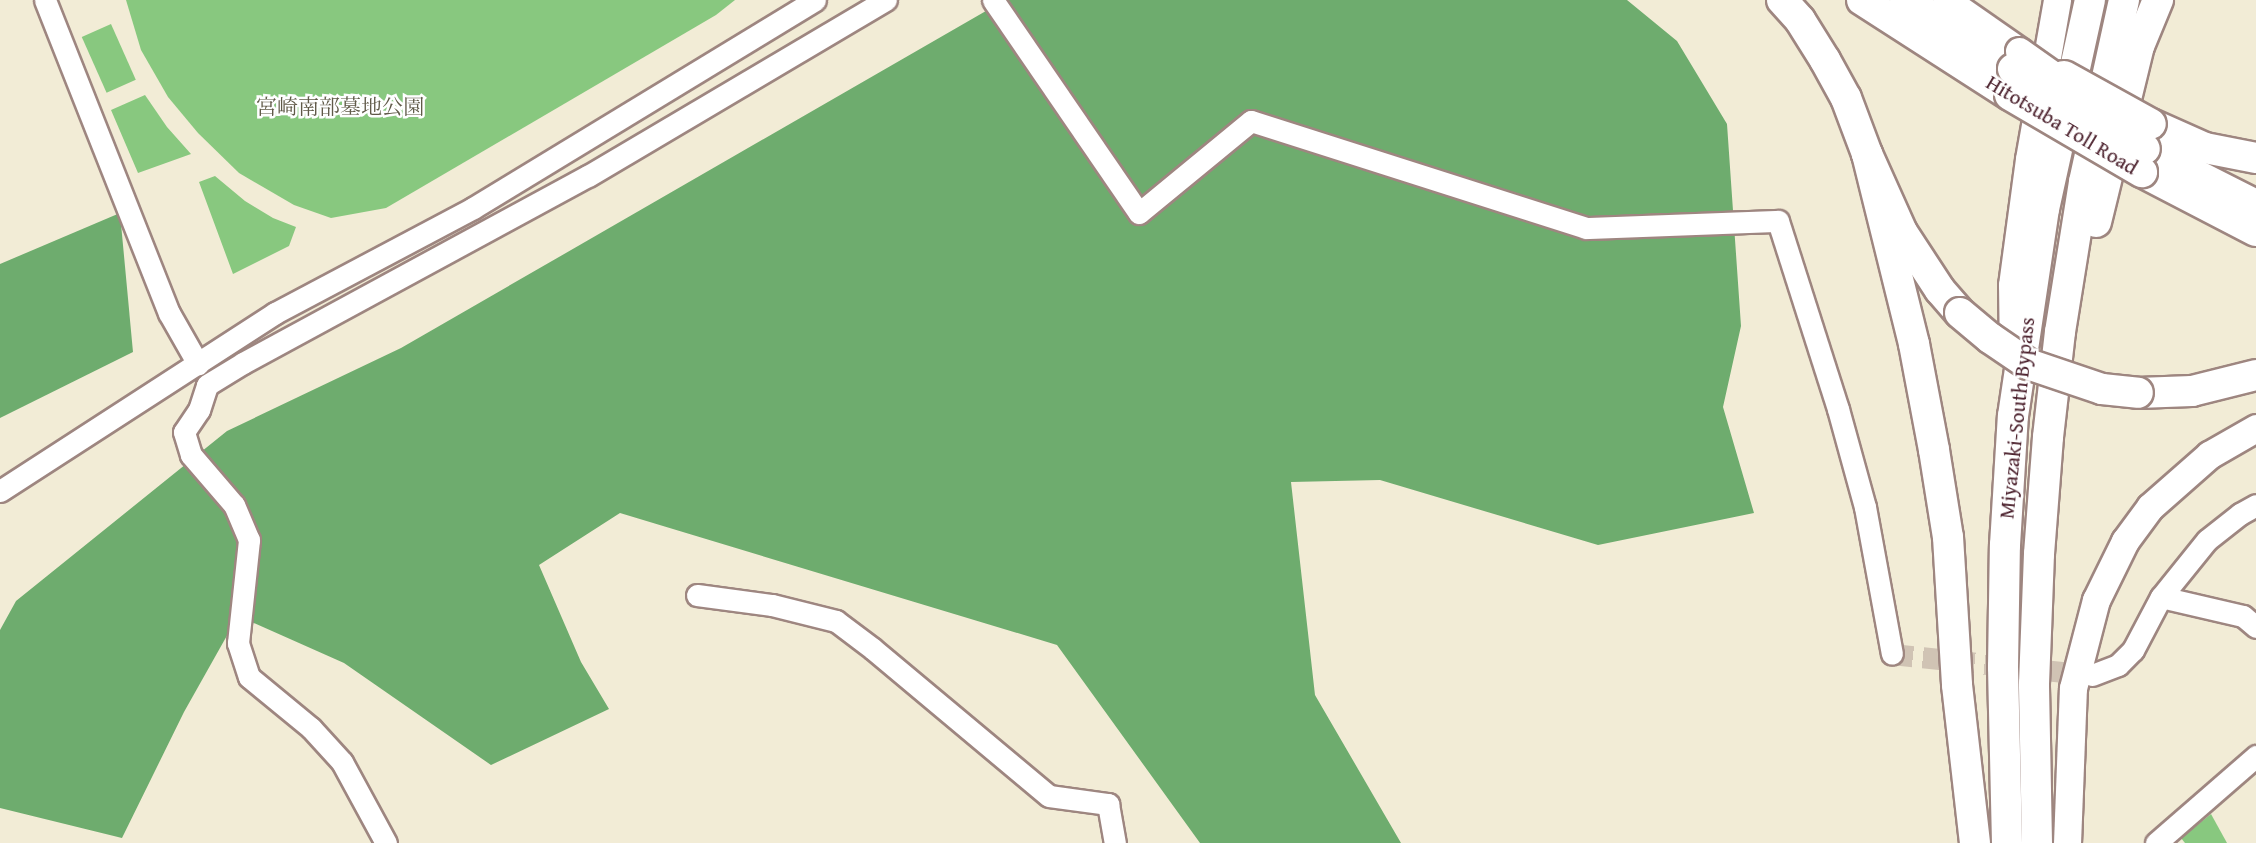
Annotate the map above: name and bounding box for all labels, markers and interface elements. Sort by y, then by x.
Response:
street label: Hitotsuba Toll Road [1982,70,2142,180]
park label: 宮崎南部墓地公園 [256,94,424,120]
street label: Miyazaki-South Bypass [1994,316,2040,520]

